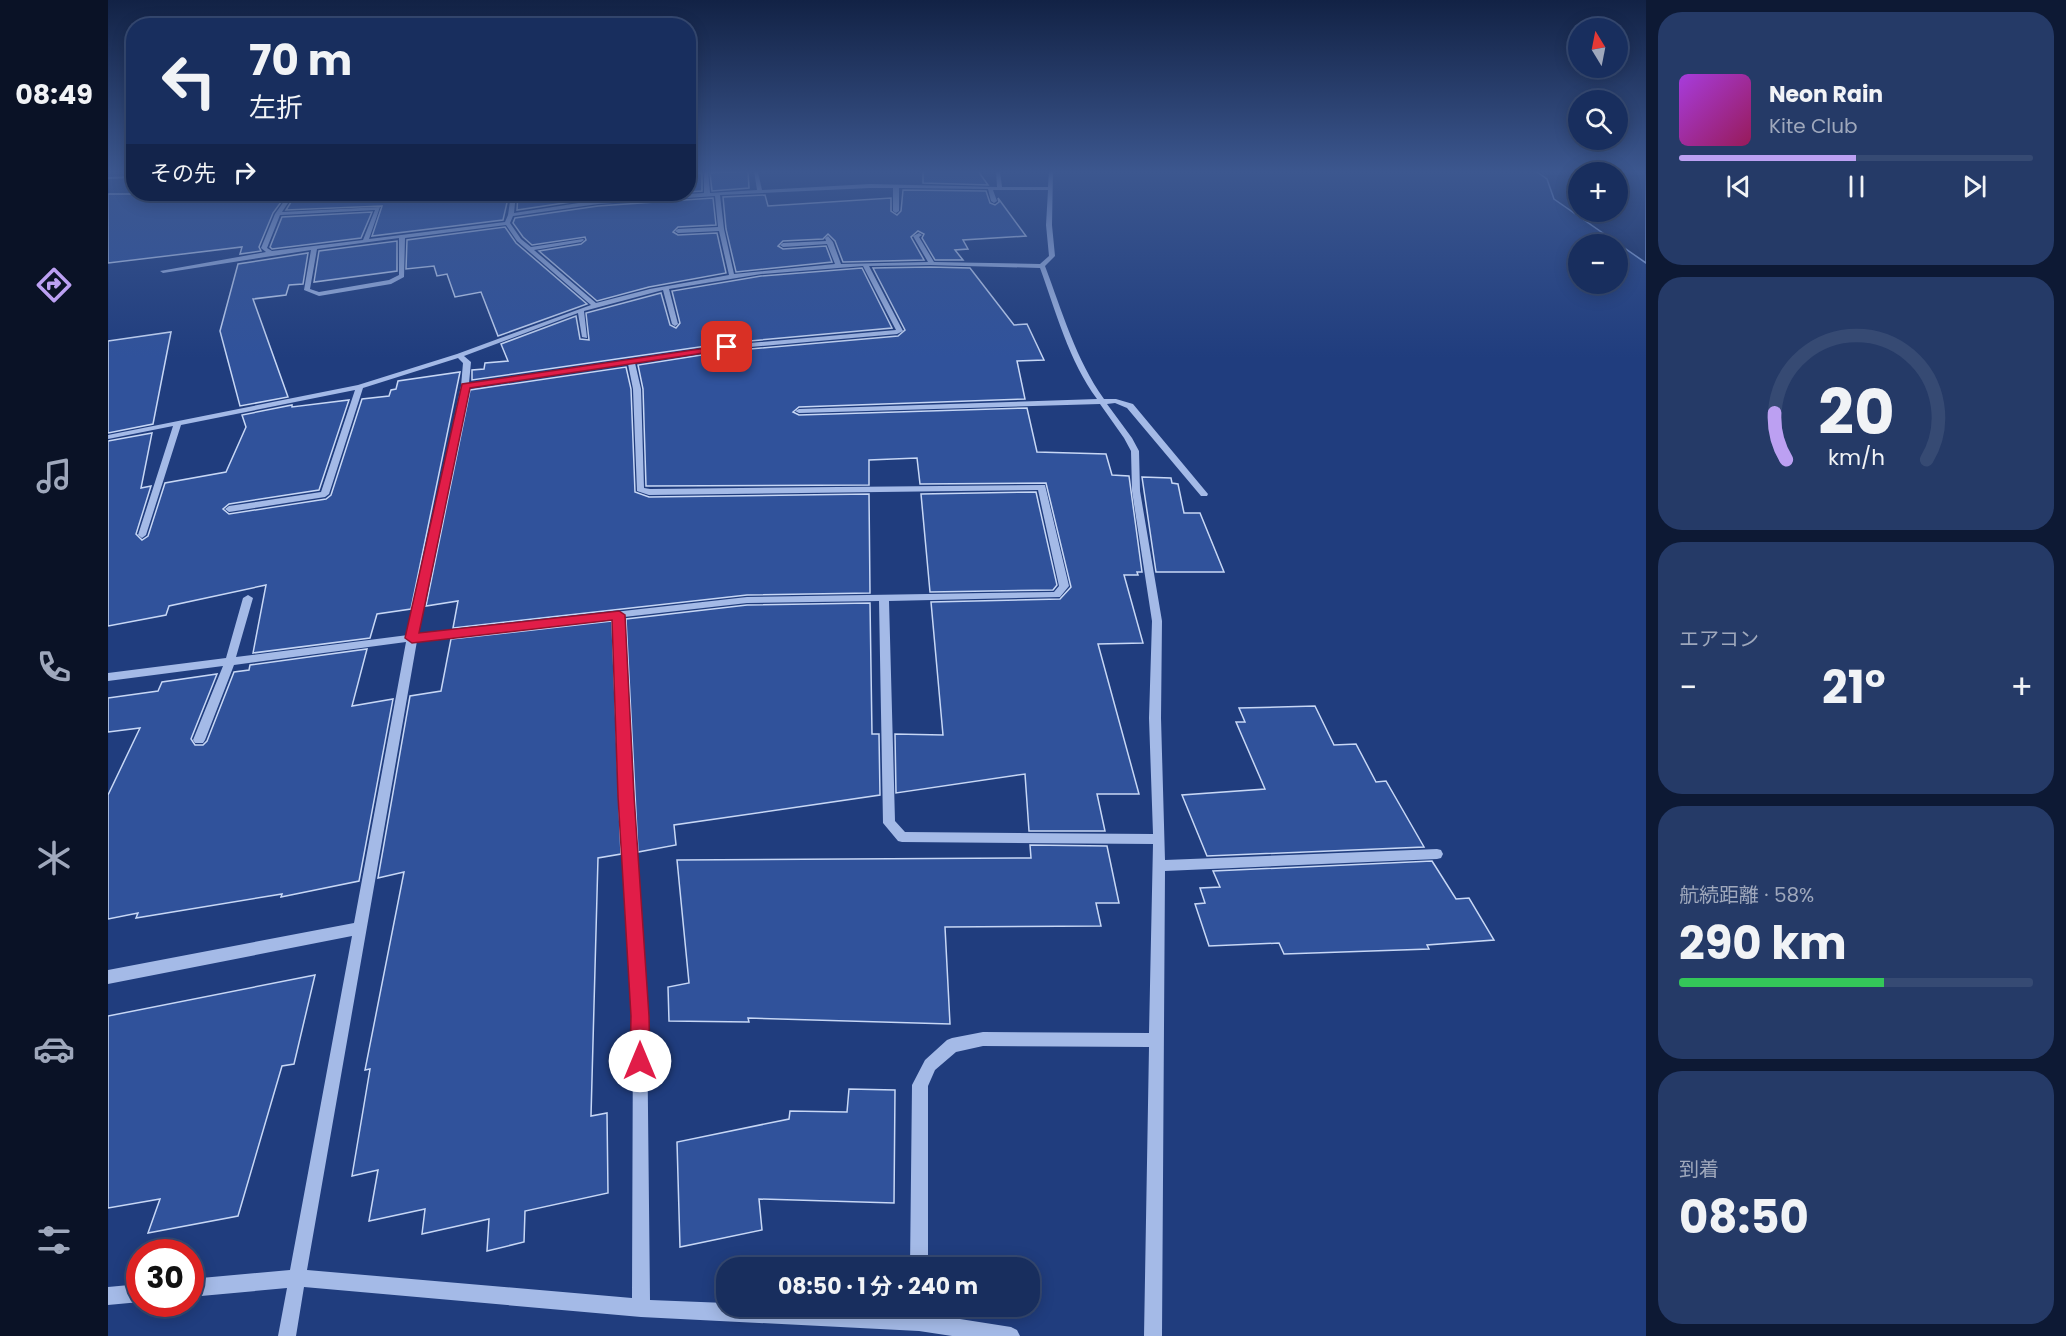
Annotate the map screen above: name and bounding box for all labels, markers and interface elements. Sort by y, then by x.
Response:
north arrow [1568,18,1628,78]
map controls [1568,18,1628,294]
text: 70 m [249,31,352,90]
icon: left [150,42,228,120]
text: 08:49 [15,76,93,113]
text: Neon Rain [1769,79,1883,110]
text: 左折 [249,89,303,126]
button: search [1568,90,1628,150]
text: Kite Club [1769,112,1858,140]
icon: right [228,156,261,189]
text: その先 [150,158,216,189]
button: + [1568,162,1628,222]
icon: previous [1722,170,1755,203]
icon: pause [1840,170,1873,203]
icon: next [1958,170,1991,203]
button: − [1568,234,1628,294]
icon: directions [33,264,75,306]
pin [701,321,752,372]
icon: arrive [710,330,743,363]
text: 20 [1818,368,1894,456]
text: km/h [1827,443,1885,474]
icon: music [33,455,75,497]
text: エアコン [1679,625,1759,653]
icon: phone [33,646,75,688]
text: 21° [1822,656,1886,719]
text: − [1679,664,1697,711]
text: + [2010,664,2033,711]
icon: climate [33,837,75,879]
text: 航続距離 · 58% [1679,881,1814,909]
text: 290 km [1679,912,1847,975]
icon: car [33,1028,75,1070]
position arrow [608,1029,672,1093]
text: 到着 [1679,1155,1719,1183]
text: 08:50 [1679,1186,1809,1249]
icon: filters [33,1219,75,1261]
speed limit sign: 30 [126,1239,204,1317]
text: 08:50 · 1 分 · 240 m [778,1271,978,1302]

